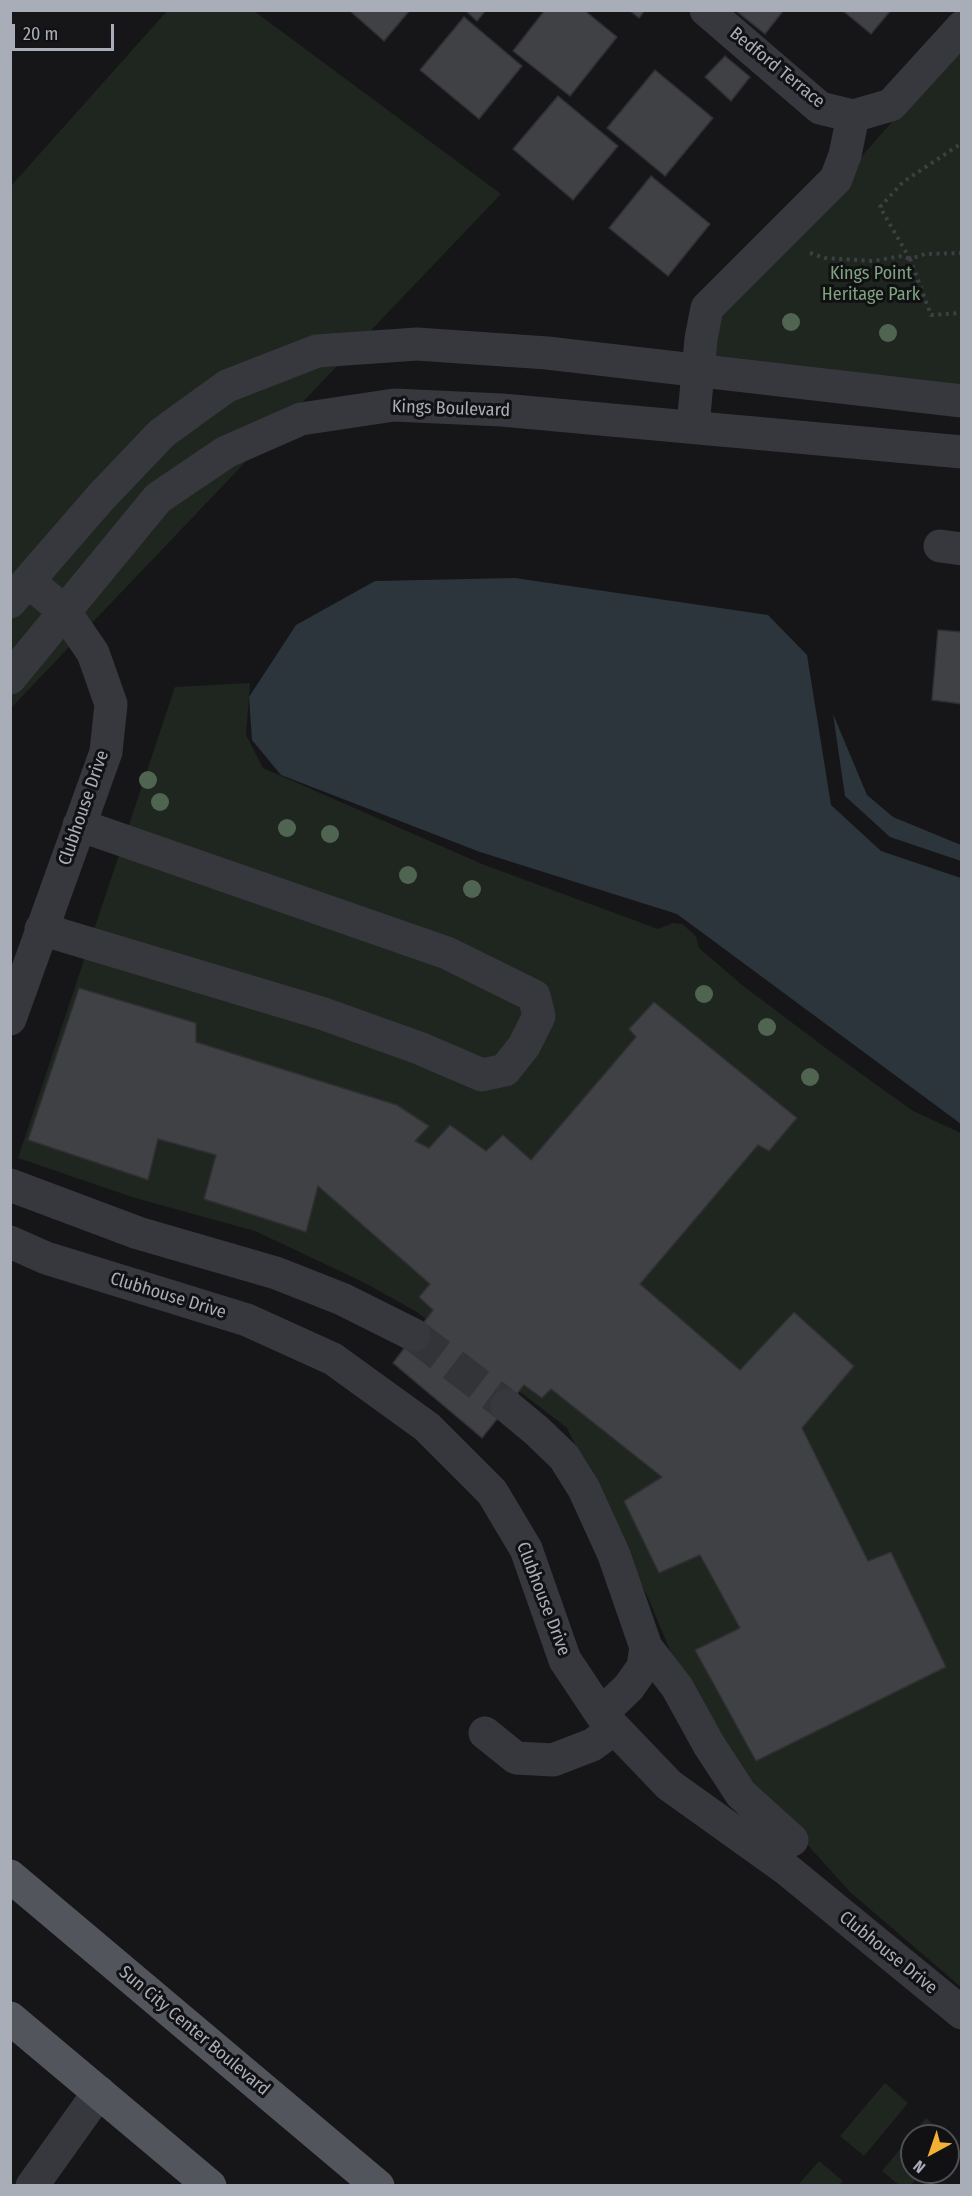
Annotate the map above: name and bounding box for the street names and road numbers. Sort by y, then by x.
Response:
street label: Bedford Terrace [725,23,829,113]
street label: Kings Boulevard [392,396,510,422]
street label: Clubhouse Drive [54,748,114,868]
street label: Clubhouse Drive [107,1268,229,1324]
street label: Clubhouse Drive [511,1539,575,1659]
street label: Clubhouse Drive [835,1907,941,1999]
street label: Sun City Center Boulevard [114,1962,274,2100]

